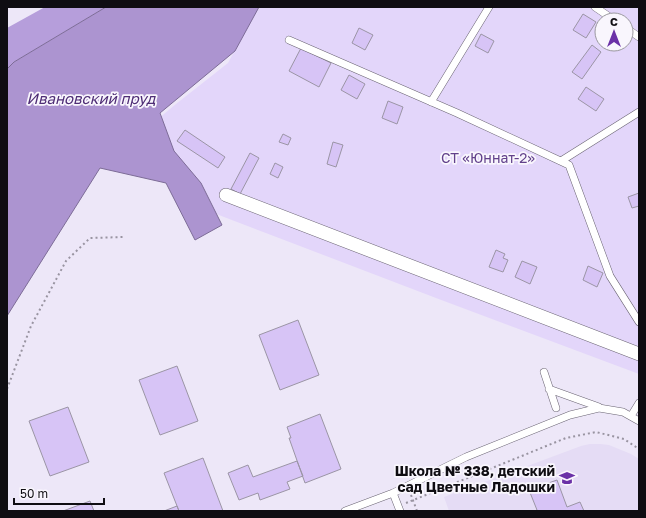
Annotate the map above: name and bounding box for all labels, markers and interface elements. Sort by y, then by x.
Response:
north arrow [594,12,634,52]
text: С [610,15,618,28]
water label: Ивановский пруд [27,89,156,108]
park label: СТ «Юннат-2» [441,149,535,166]
place label: Школа № 338, детский сад Цветные Ладошки [395,462,555,495]
school or university icon: Школа № 338, детский сад Цветные Ладошки [558,469,576,487]
scale bar [14,480,104,506]
text: 50 m [20,486,48,501]

